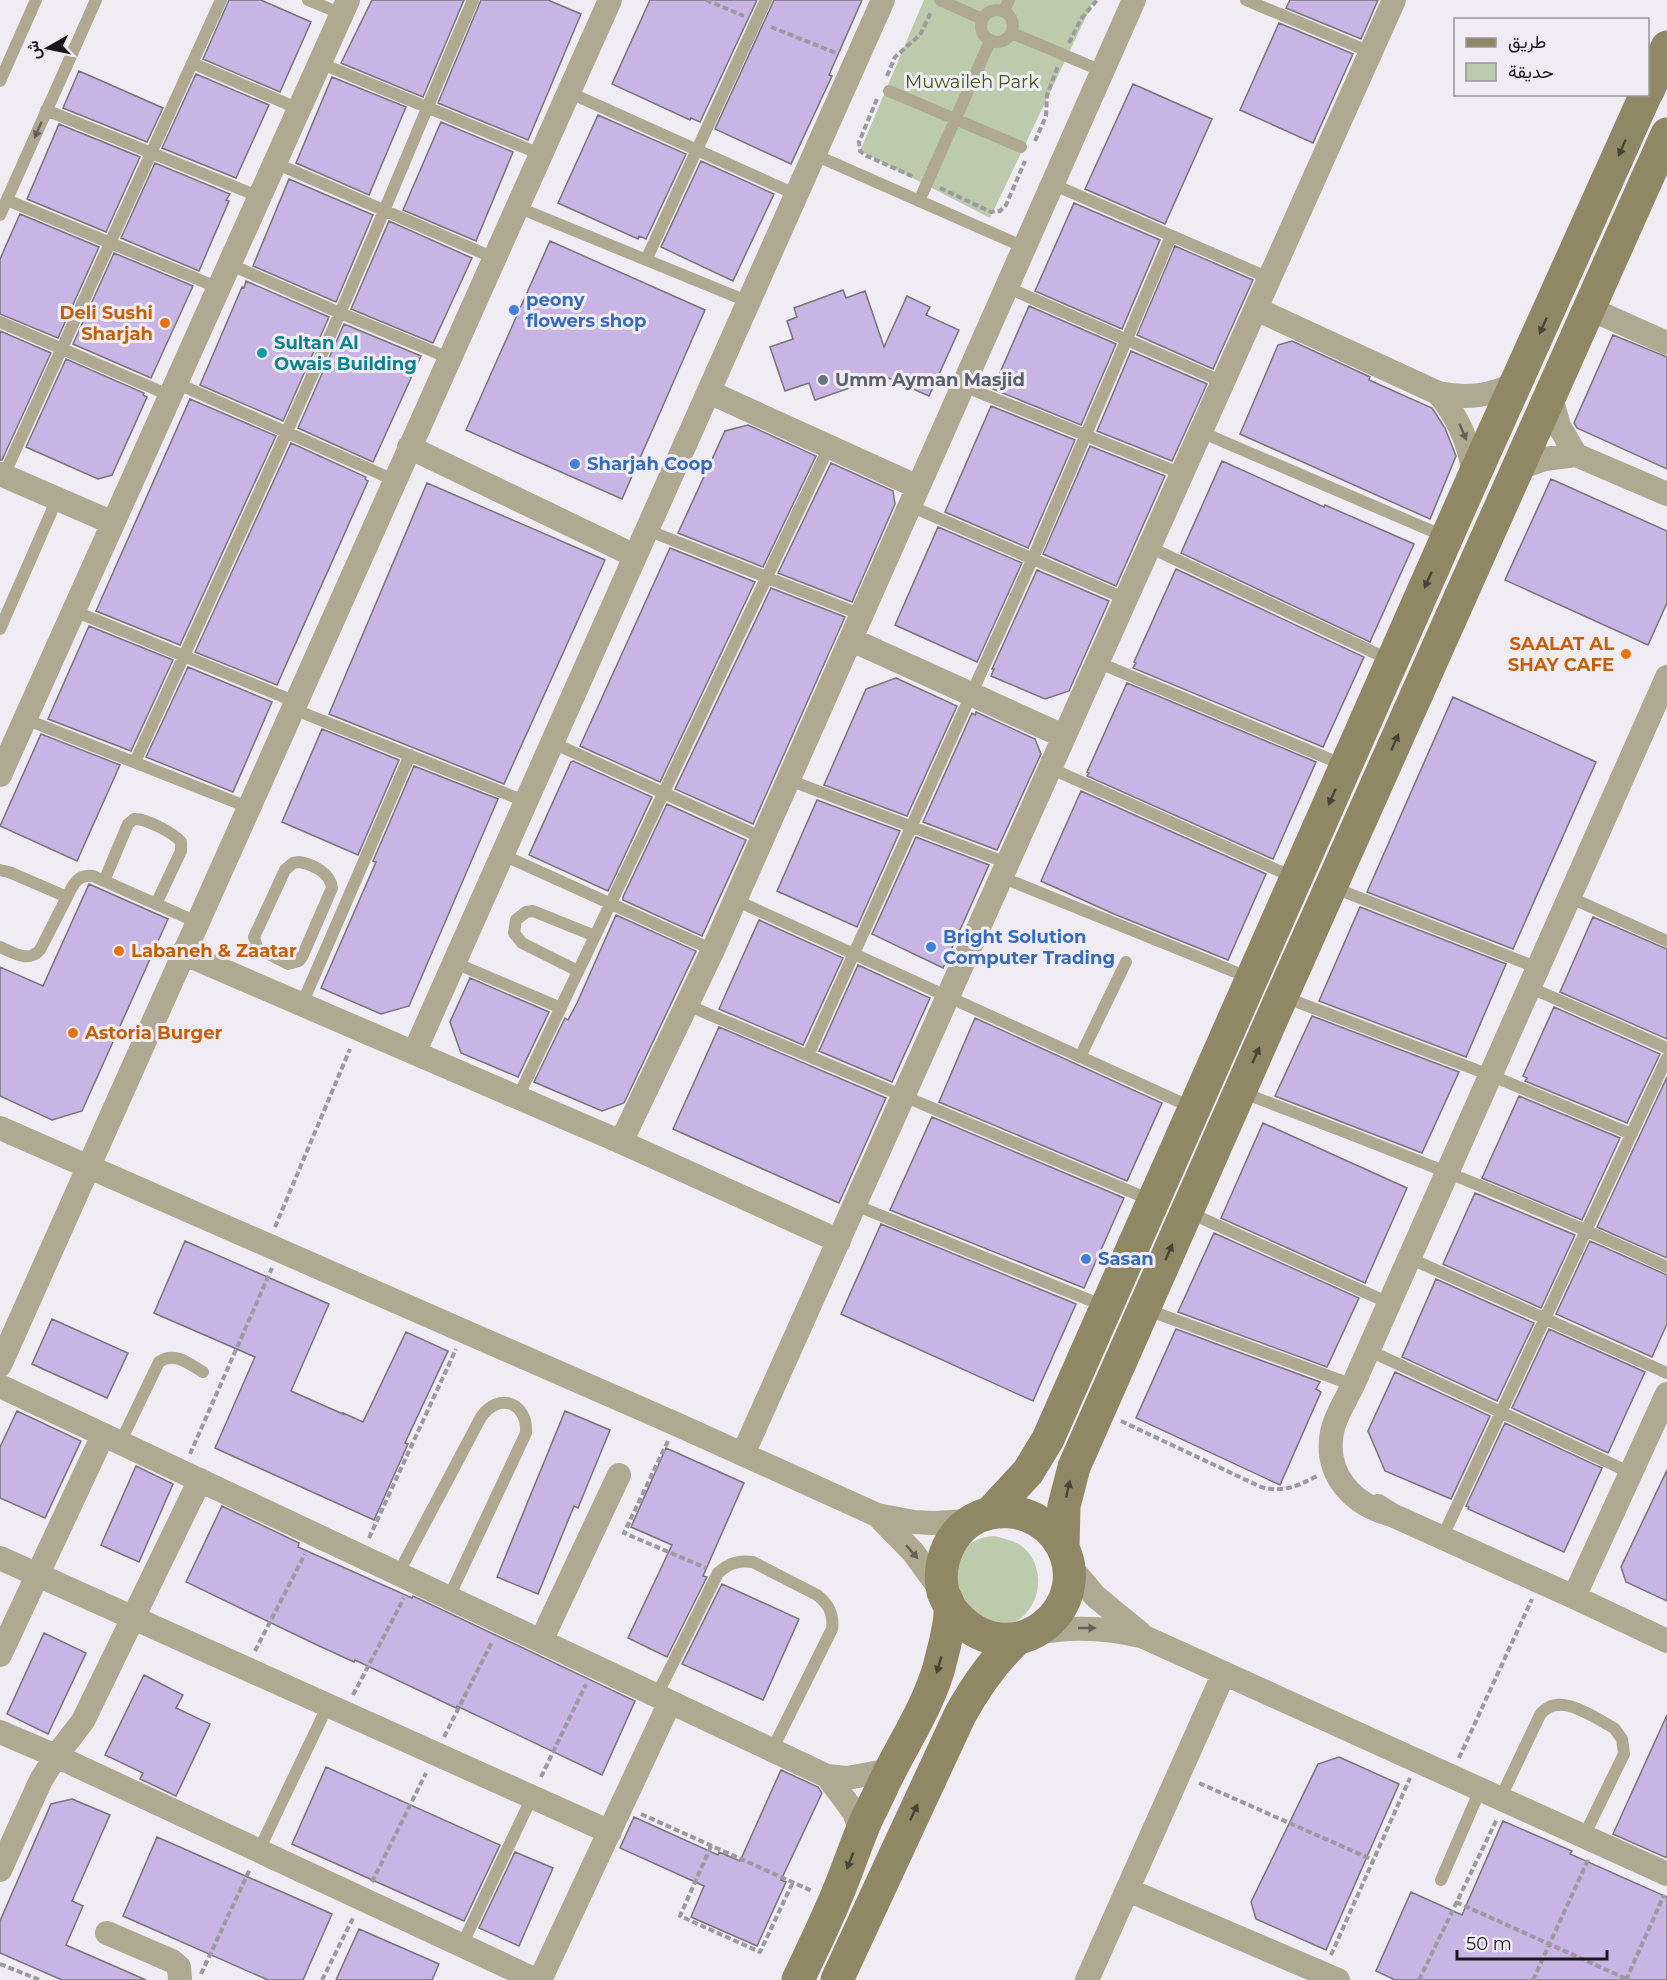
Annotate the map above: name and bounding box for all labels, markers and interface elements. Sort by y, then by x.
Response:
north arrow [18,18,78,78]
legend [1454,18,1649,96]
text: طريق [1508,31,1546,53]
text: ش [23,39,45,61]
text: حديقة [1508,61,1554,83]
park label: Muwaileh Park [905,71,1039,93]
one-way arrow [33,122,42,139]
one-way arrow [1617,139,1626,157]
place label: peony flowers shop [526,289,647,332]
place label: Deli Sushi Sharjah [60,302,153,345]
marker: peony flowers shop [507,303,521,317]
marker: Deli Sushi Sharjah [158,316,172,330]
one-way arrow [1537,317,1547,335]
place label: Sultan Al Owais Building [274,332,417,375]
marker: Sultan Al Owais Building [255,346,269,360]
place label: Umm Ayman Masjid [835,369,1025,391]
marker: Umm Ayman Masjid [816,373,830,387]
one-way arrow [1459,423,1468,441]
place label: Sharjah Coop [587,453,713,475]
marker: Sharjah Coop [568,457,582,471]
one-way arrow [1423,572,1433,590]
place label: SAALAT AL SHAY CAFE [1508,633,1614,676]
marker: SAALAT AL SHAY CAFE [1619,647,1633,661]
one-way arrow [1391,733,1401,751]
one-way arrow [1327,789,1337,807]
place label: Bright Solution Computer Trading [943,926,1115,969]
place label: Labaneh & Zaatar [131,940,297,962]
marker: Bright Solution Computer Trading [924,940,938,954]
marker: Labaneh & Zaatar [112,944,126,958]
place label: Astoria Burger [84,1022,223,1044]
marker: Astoria Burger [66,1026,80,1040]
one-way arrow [1251,1045,1261,1063]
one-way arrow [1164,1243,1174,1261]
place label: Sasan [1098,1248,1154,1270]
marker: Sasan [1079,1252,1093,1266]
one-way arrow [1064,1480,1074,1498]
one-way arrow [906,1544,919,1560]
one-way arrow [1077,1623,1096,1633]
one-way arrow [934,1656,943,1674]
one-way arrow [910,1804,919,1821]
one-way arrow [844,1853,854,1871]
scale bar [1457,1923,1607,1961]
text: 50 m [1466,1933,1512,1955]

